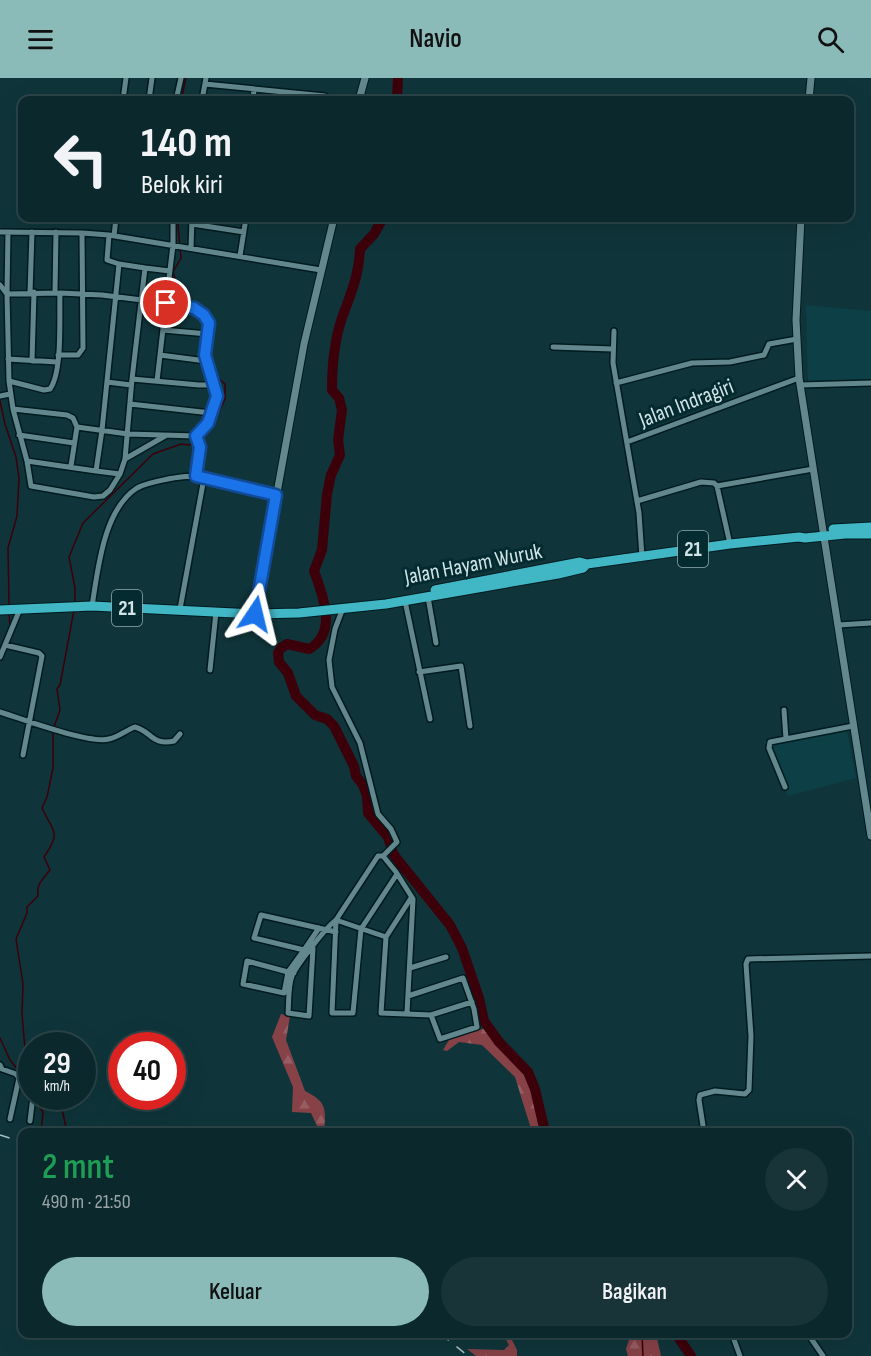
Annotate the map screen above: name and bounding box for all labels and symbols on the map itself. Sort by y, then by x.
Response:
pin [140,277,191,328]
street label: Jalan Indragiri [634,373,738,434]
road number: 21 [678,531,708,567]
street label: Jalan Hayam Wuruk [401,538,545,591]
position arrow [223,582,287,646]
road number: 21 [112,590,142,626]
speed limit sign: 40 [108,1032,186,1110]

